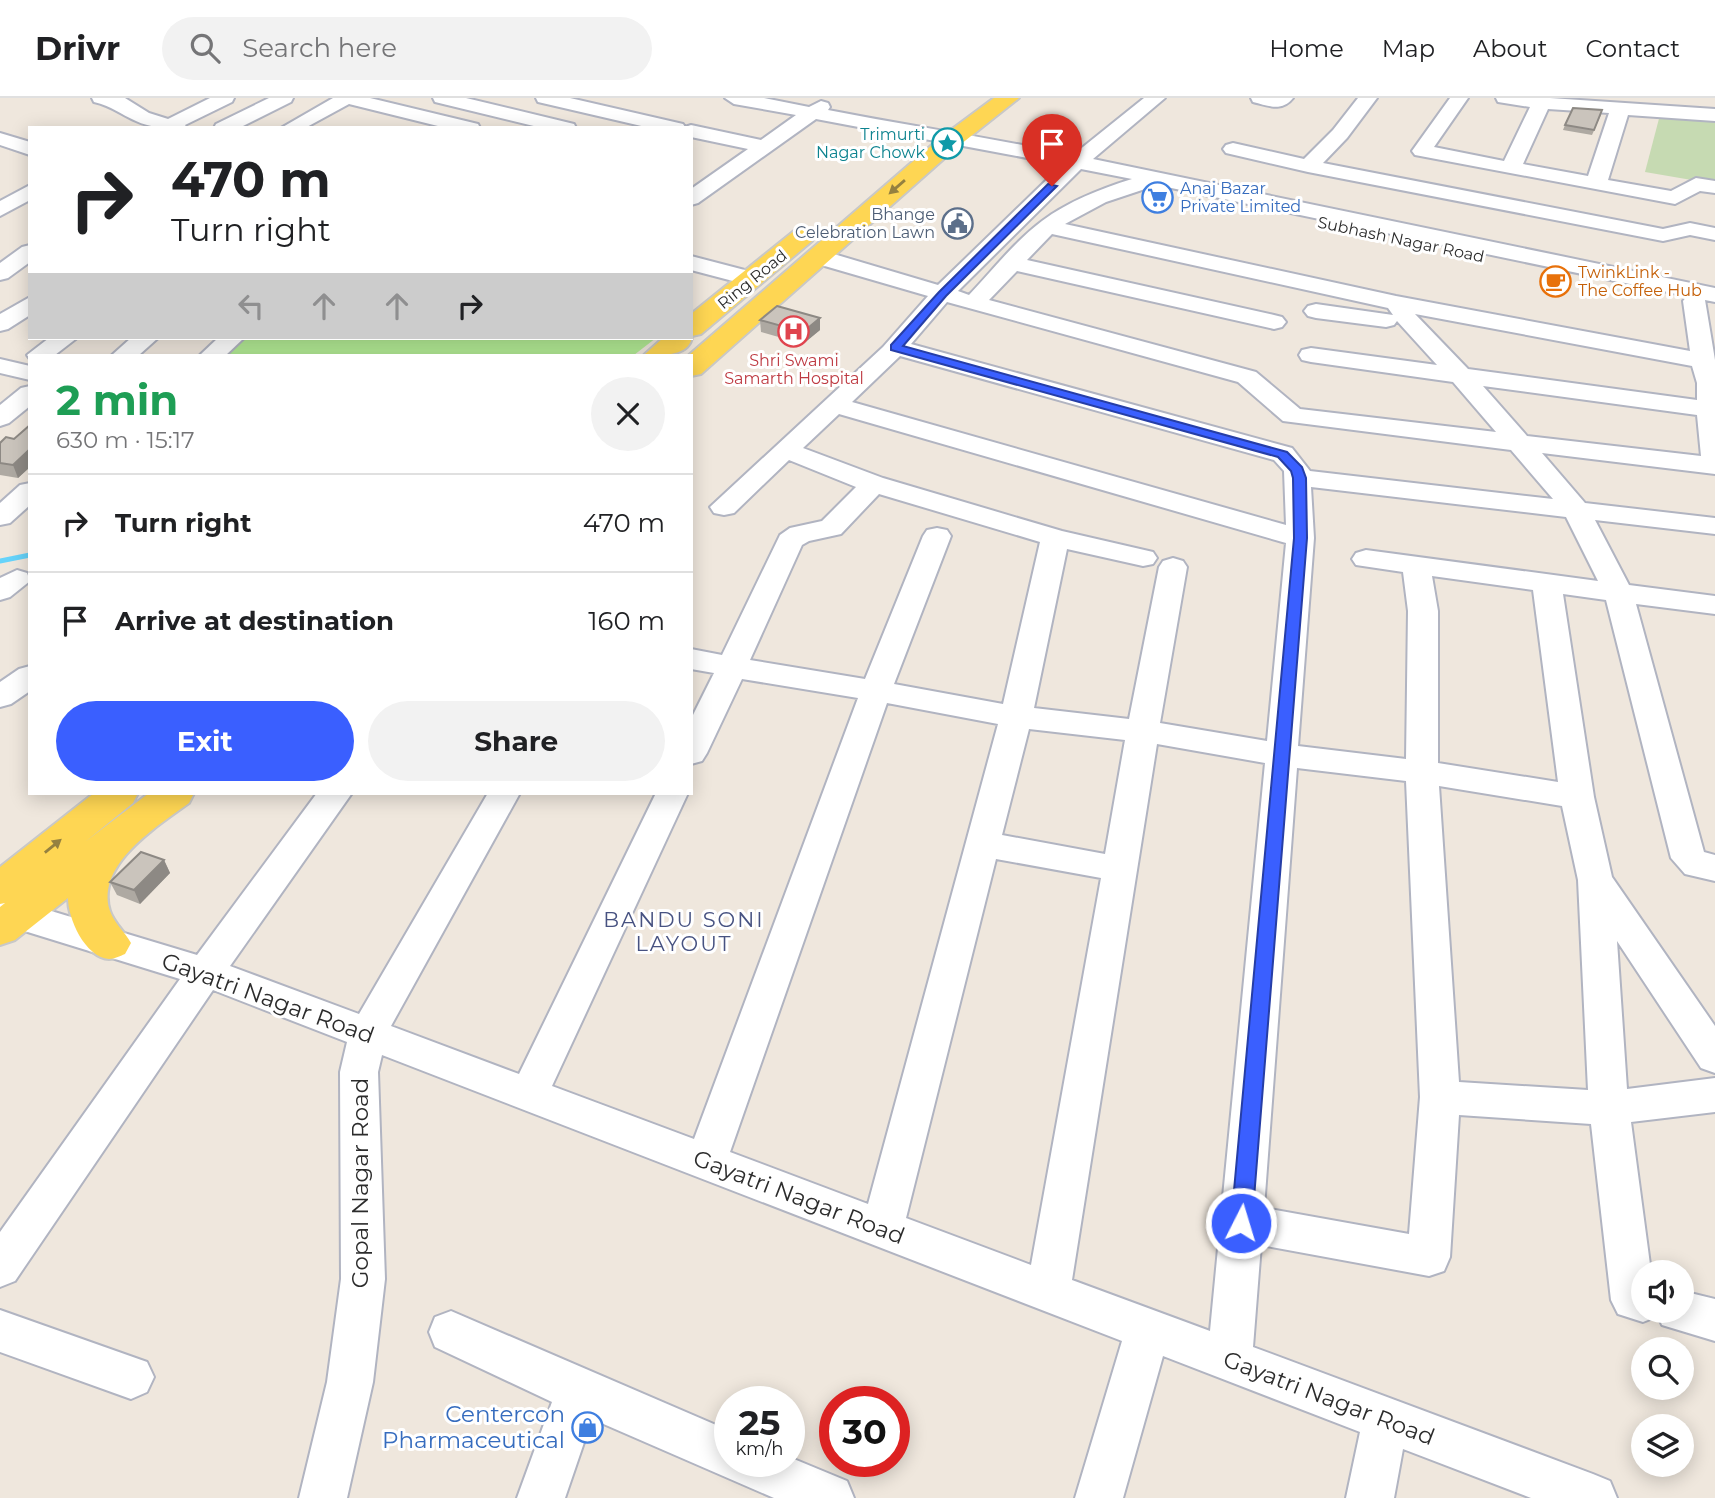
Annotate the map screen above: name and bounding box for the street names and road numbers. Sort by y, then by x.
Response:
street label: Subhash Nagar Road [1316,213,1486,266]
street label: Ring Road [714,246,791,313]
street label: Gayatri Nagar Road [158,947,378,1049]
street label: Gopal Nagar Road [346,1078,374,1288]
street label: Gayatri Nagar Road [689,1144,909,1250]
street label: Gayatri Nagar Road [1219,1345,1439,1451]

